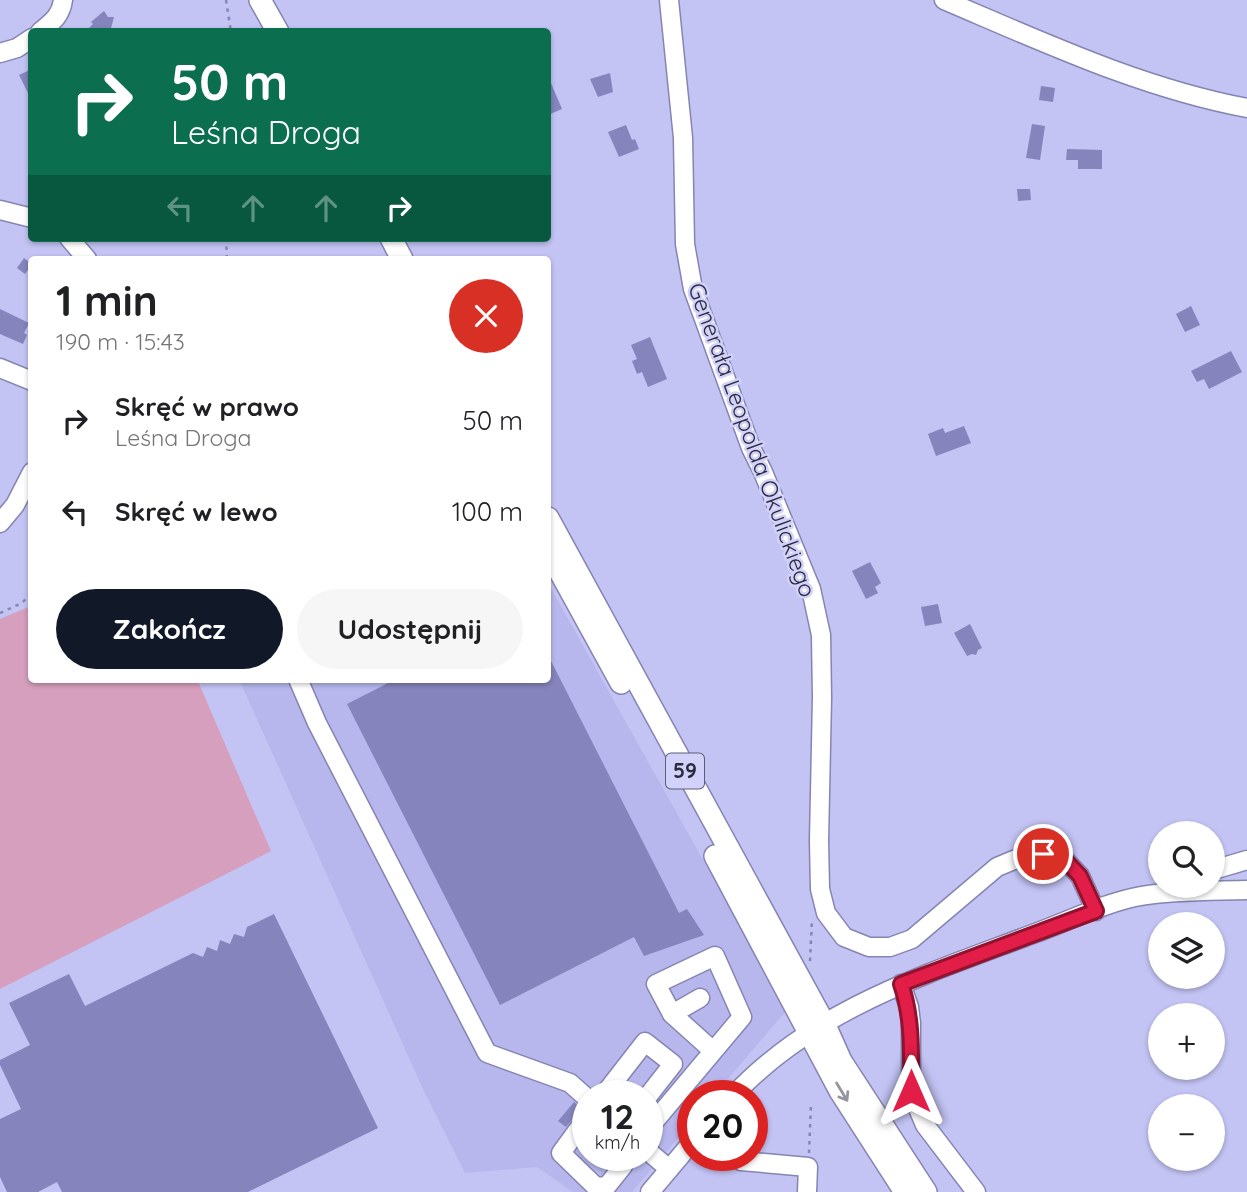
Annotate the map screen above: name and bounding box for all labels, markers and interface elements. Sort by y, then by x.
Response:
text: 50 m [171,51,288,112]
icon: right [56,56,147,147]
text: Leśna Droga [171,112,361,152]
icon: left [161,189,199,227]
icon: ahead [234,189,272,227]
icon: ahead [307,189,345,227]
icon: right [380,189,418,227]
text: 1 min [56,274,158,327]
button: close [449,279,523,353]
street label: Generała Leopolda Okulickiego [682,279,823,601]
text: 190 m · 15:43 [56,327,185,356]
text: Skręć w prawo [115,390,299,423]
icon: right [56,402,94,440]
text: 50 m [463,404,523,437]
text: Leśna Droga [115,423,251,452]
icon: left [56,493,94,531]
text: Skręć w lewo [115,495,278,528]
text: 100 m [452,495,523,528]
button: Zakończ [56,589,283,669]
button: Udostępnij [297,589,523,669]
road number: 59 [666,754,704,788]
map controls [1148,821,1225,1171]
button: search [1148,821,1225,898]
pin [1013,824,1073,884]
icon: arrive [1024,835,1062,873]
button: layers [1148,912,1225,989]
button: + [1148,1003,1225,1080]
position arrow [874,1054,948,1128]
speed limit sign: 20 [677,1080,768,1171]
one-way arrow [835,1082,849,1102]
text: 12 [601,1094,634,1138]
button: − [1148,1094,1225,1171]
text: km/h [595,1131,640,1154]

